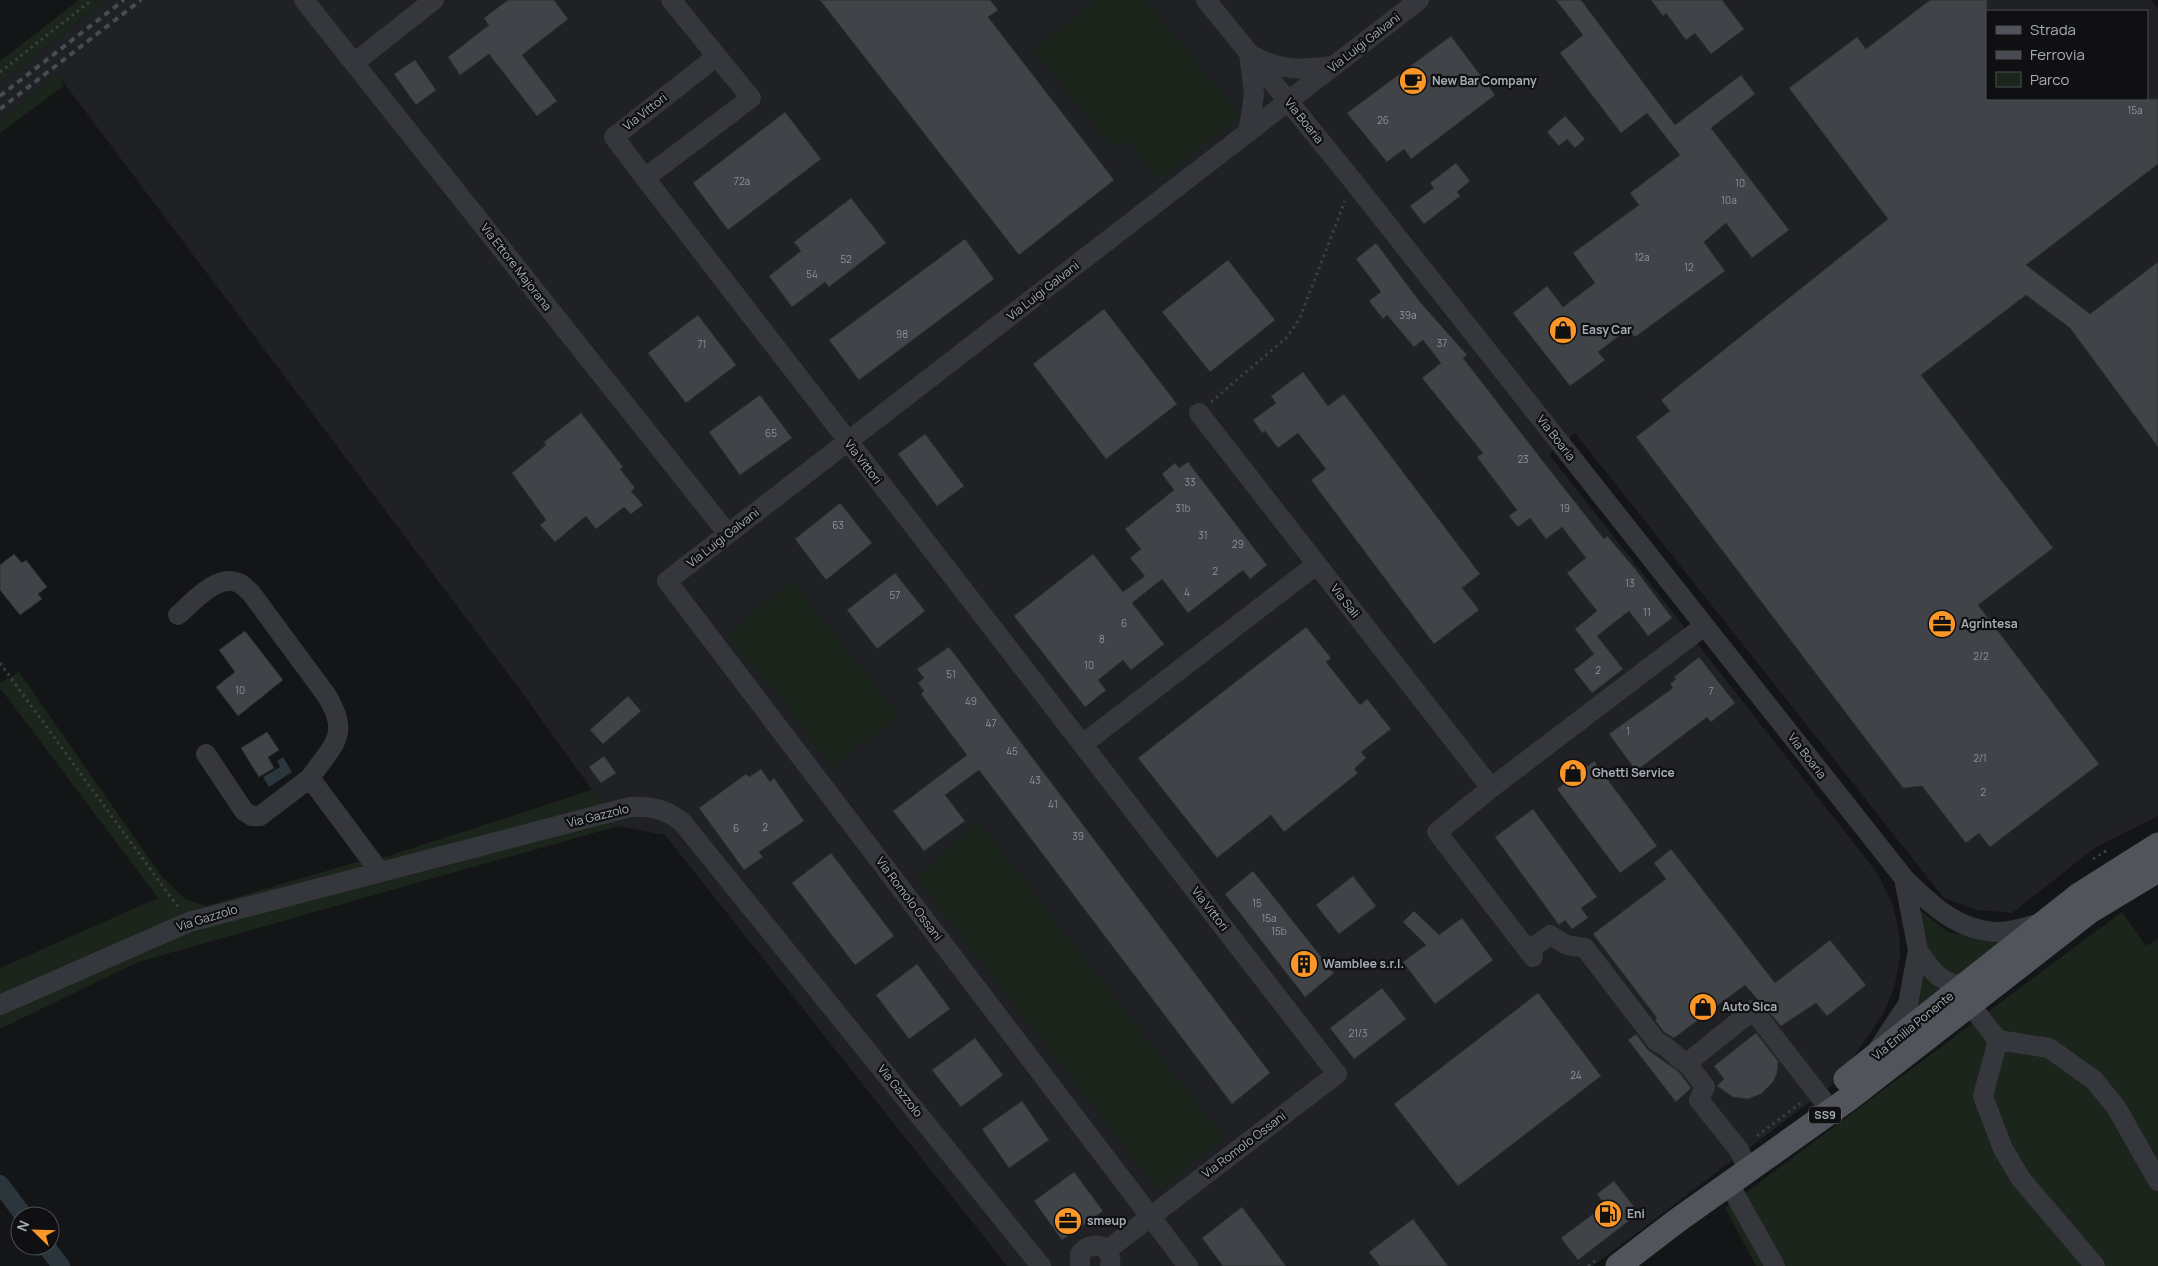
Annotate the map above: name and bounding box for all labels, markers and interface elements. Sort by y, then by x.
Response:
street label: Via Luigi Galvani [1324,9,1403,76]
legend [1986,10,2148,100]
text: Strada [2030,19,2076,40]
text: Ferrovia [2030,44,2085,65]
cafe icon: New Bar Company [1398,66,1428,96]
text: Parco [2030,69,2069,90]
place label: New Bar Company [1432,72,1537,89]
street label: Via Vittori [619,89,670,134]
street label: Via Boaria [1281,94,1328,147]
house number: 15a [2127,103,2143,117]
house number: 26 [1377,113,1389,127]
house number: 72a [734,174,750,188]
house number: 10 [1735,176,1745,190]
house number: 10a [1721,193,1737,207]
street label: Via Ettore Majorana [477,219,556,314]
house number: 12a [1634,250,1650,264]
house number: 52 [840,252,852,266]
street label: Via Luigi Galvani [1003,257,1082,324]
house number: 12 [1684,260,1694,274]
house number: 54 [806,267,818,281]
house number: 39a [1399,308,1417,322]
shop icon: Easy Car [1548,315,1578,345]
place label: Easy Car [1582,321,1632,338]
house number: 98 [896,327,908,341]
house number: 37 [1437,336,1447,350]
house number: 71 [698,337,706,351]
street label: Via Boaria [1533,411,1580,464]
house number: 65 [765,426,777,440]
street label: Via Vittori [841,436,886,487]
house number: 23 [1517,452,1529,466]
house number: 33 [1184,475,1196,489]
house number: 31b [1175,501,1191,515]
house number: 19 [1560,501,1570,515]
street label: Via Luigi Galvani [683,504,762,571]
house number: 63 [832,518,844,532]
house number: 31 [1198,528,1208,542]
house number: 29 [1232,537,1244,551]
house number: 2 [1212,564,1218,578]
house number: 13 [1625,576,1635,590]
street label: Via Sali [1327,580,1364,621]
house number: 4 [1184,585,1190,599]
house number: 57 [890,588,900,602]
house number: 11 [1643,605,1651,619]
office icon: Agrintesa [1927,609,1957,639]
place label: Agrintesa [1961,615,2018,632]
house number: 6 [1121,616,1127,630]
house number: 8 [1099,632,1105,646]
house number: 2/2 [1973,649,1989,663]
house number: 10 [1084,658,1094,672]
house number: 2 [1595,663,1601,677]
house number: 51 [946,667,956,681]
house number: 10 [235,683,245,697]
house number: 7 [1708,684,1714,698]
house number: 49 [965,694,977,708]
house number: 47 [986,716,996,730]
house number: 1 [1626,724,1630,738]
street label: Via Boaria [1784,729,1831,782]
house number: 45 [1006,744,1018,758]
house number: 2/1 [1973,751,1987,765]
shop icon: Ghetti Service [1558,758,1588,788]
place label: Ghetti Service [1592,764,1675,781]
house number: 43 [1029,773,1041,787]
house number: 2 [1980,785,1986,799]
house number: 41 [1048,797,1058,811]
street label: Via Gazzolo [565,800,631,831]
house number: 2 [762,820,768,834]
house number: 6 [733,821,739,835]
house number: 39 [1072,829,1084,843]
street label: Via Romolo Ossani [872,853,947,944]
street label: Via Vittori [1188,883,1233,934]
house number: 15 [1252,896,1262,910]
street label: Via Gazzolo [174,900,240,935]
house number: 15a [1261,911,1277,925]
house number: 15b [1271,924,1287,938]
building icon: Wamblee s.r.l. [1289,949,1319,979]
place label: Wamblee s.r.l. [1323,955,1404,972]
street label: Via Emilia Ponente [1868,987,1957,1064]
shop icon: Auto Sica [1688,992,1718,1022]
place label: Auto Sica [1722,998,1777,1015]
house number: 21/3 [1348,1026,1368,1040]
street label: Via Gazzolo [874,1061,927,1121]
house number: 24 [1570,1068,1582,1082]
road number: SS9 [1809,1106,1841,1124]
street label: Via Romolo Ossani [1198,1107,1289,1182]
fuel station icon: Eni [1593,1199,1623,1229]
place label: Eni [1627,1205,1645,1222]
north arrow [10,1206,60,1256]
office icon: smeup [1053,1206,1083,1236]
place label: smeup [1087,1212,1126,1229]
text: N [12,1217,33,1234]

